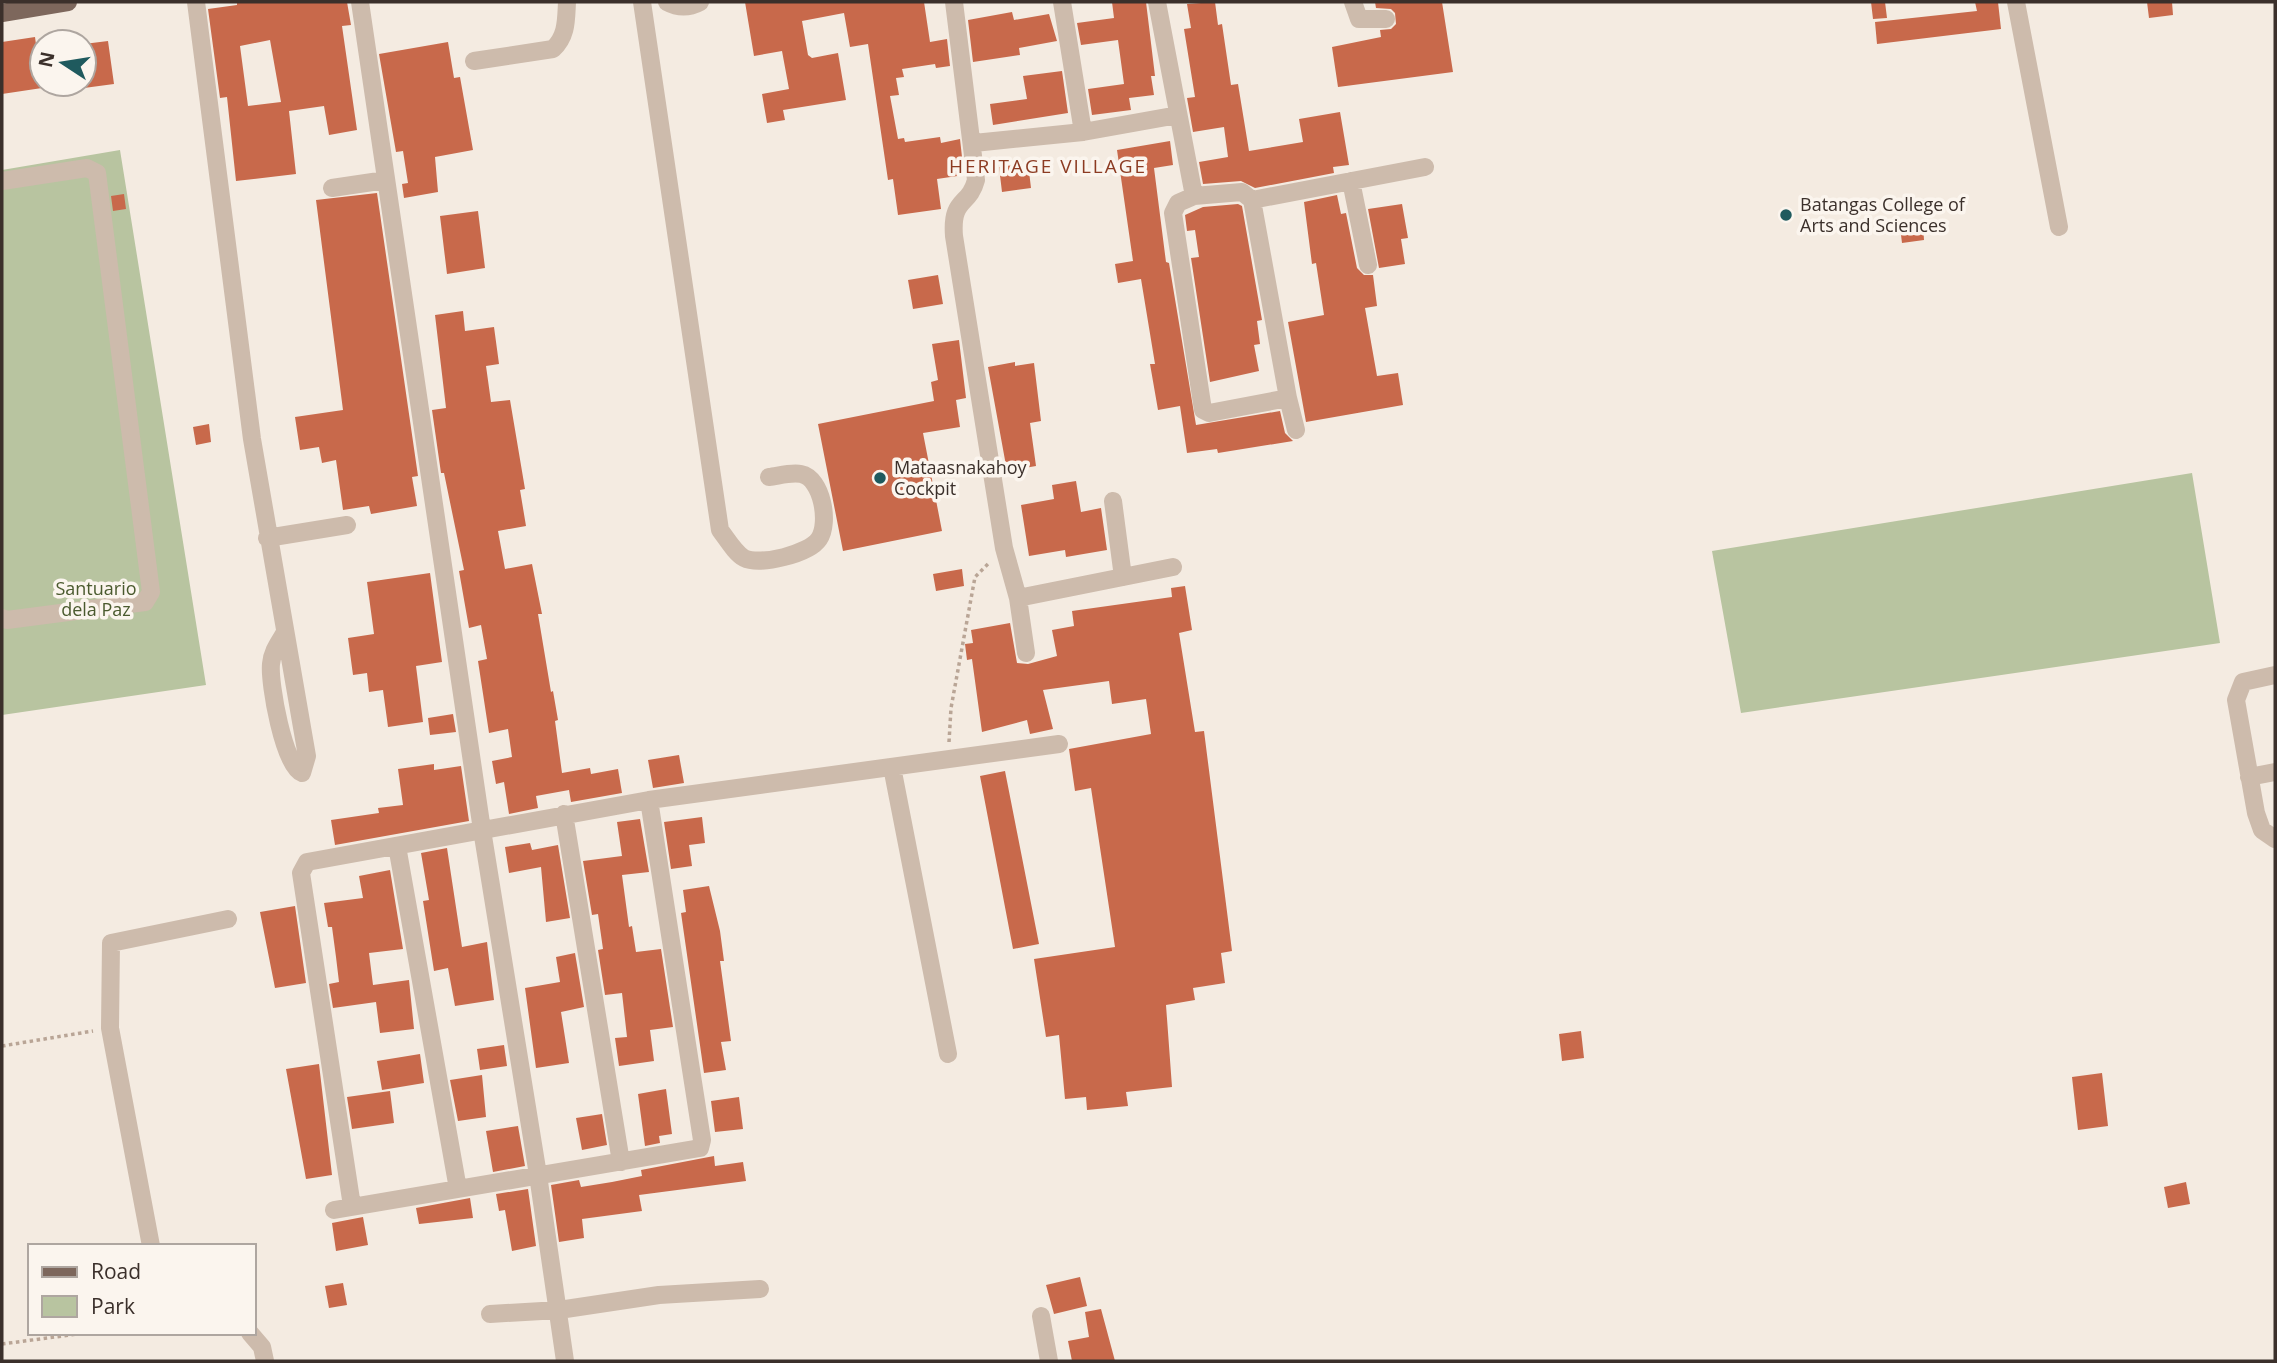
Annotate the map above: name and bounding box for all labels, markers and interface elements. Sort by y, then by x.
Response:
north arrow [28,28,98,98]
text: N [32,49,61,70]
district label: HERITAGE VILLAGE [949,153,1147,179]
place label: Batangas College of Arts and Sciences [1800,192,1966,237]
marker: Batangas College of Arts and Sciences [1778,207,1794,223]
place label: Mataasnakahoy Cockpit [894,455,1028,500]
marker: Mataasnakahoy Cockpit [872,470,888,486]
park label: Santuario dela Paz [55,576,137,621]
legend [28,1244,256,1335]
text: Road [91,1257,141,1285]
text: Park [91,1292,135,1320]

